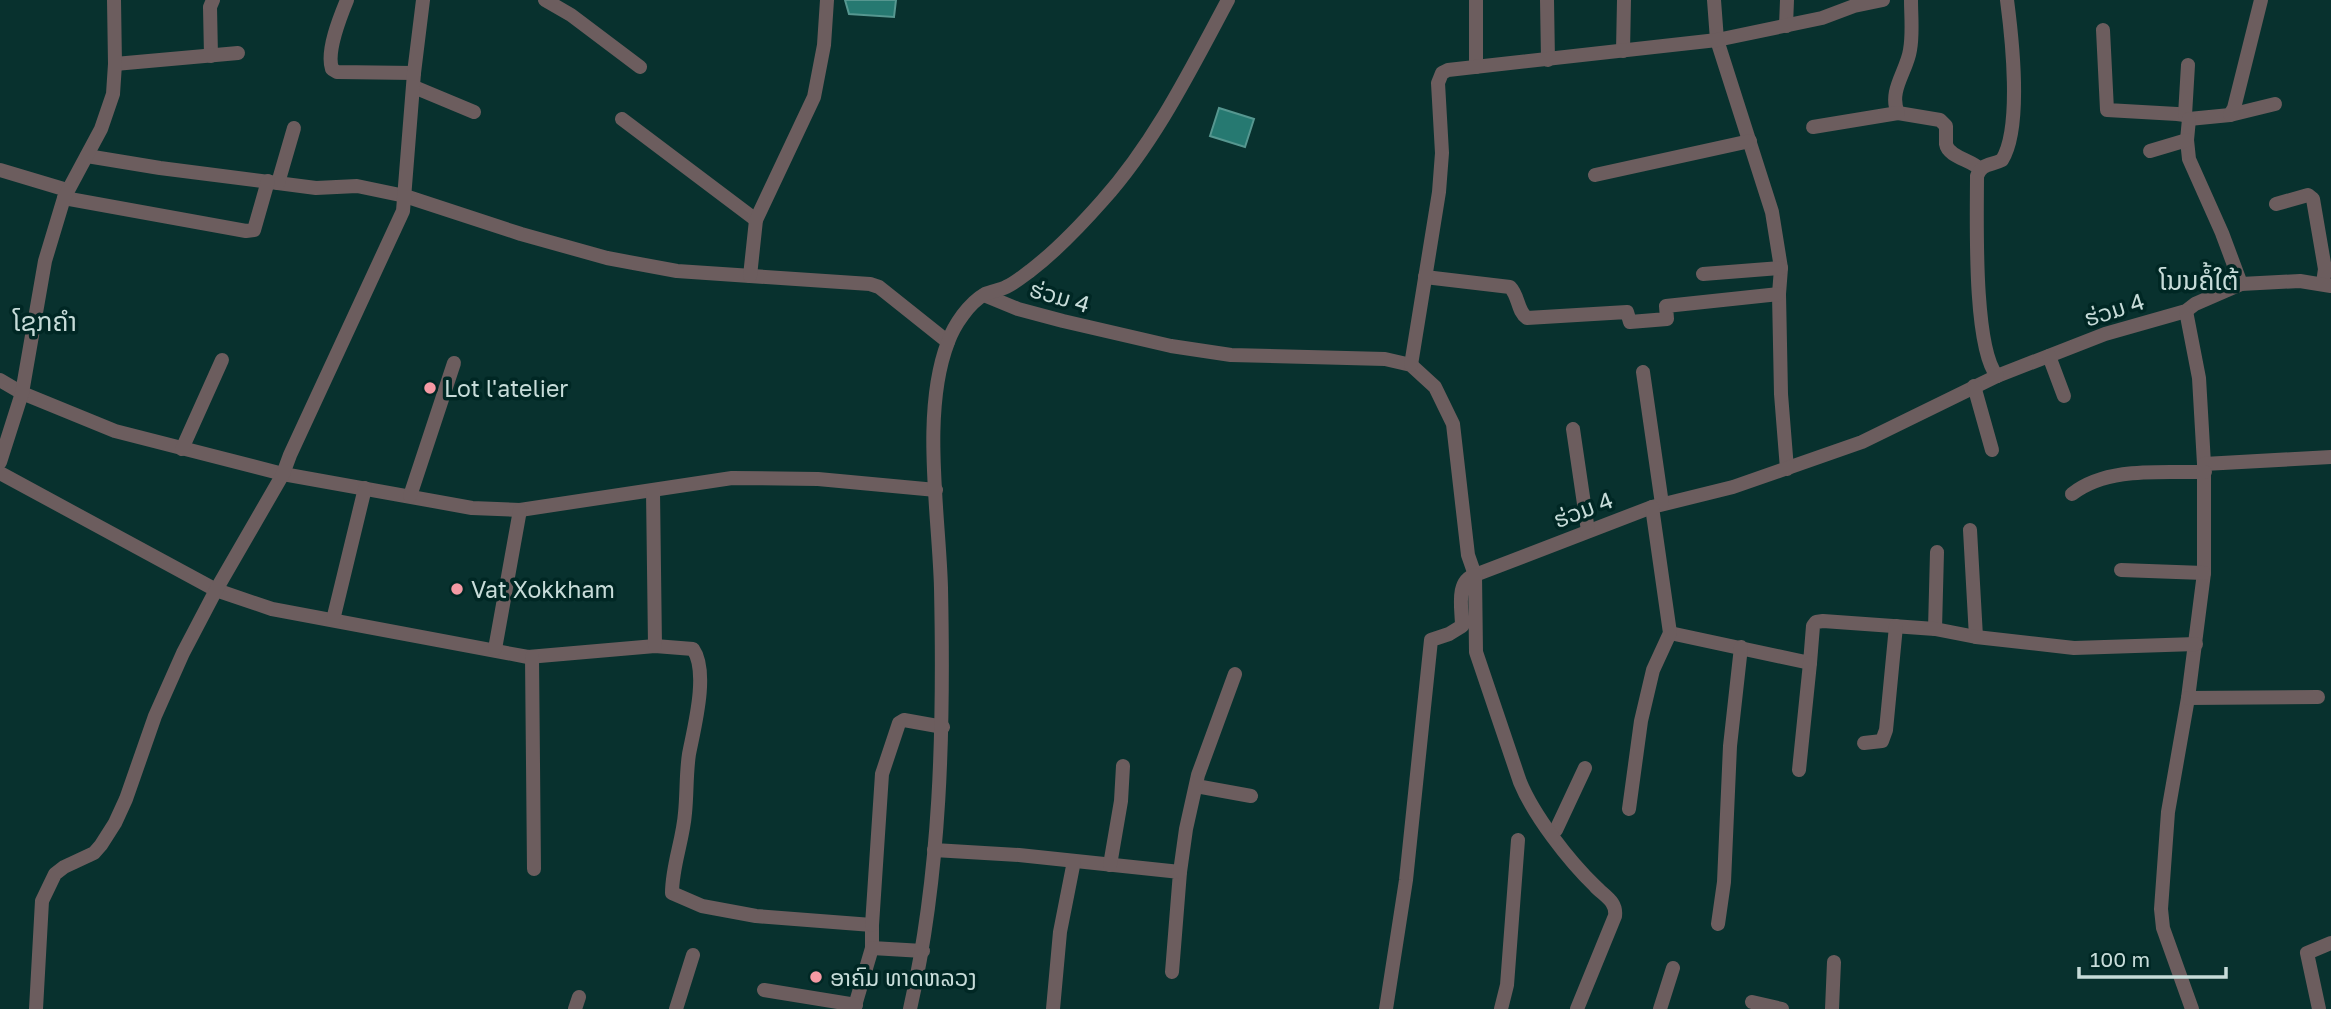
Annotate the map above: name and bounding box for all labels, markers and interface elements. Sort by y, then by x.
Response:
district label: ໂນນຄໍ້ໃຕ້ [2158,262,2239,296]
street label: ຮ່ວມ 4 [1027,274,1093,318]
street label: ຮ່ວມ 4 [2080,286,2148,332]
district label: ໂຊກຄຳ [12,306,77,337]
place label: Lot l'atelier [444,374,568,402]
marker: Lot l'atelier [422,380,438,396]
street label: ຮ່ວມ 4 [1549,485,1617,533]
place label: Vat Xokkham [471,575,615,603]
marker: Vat Xokkham [449,581,465,597]
scale bar [2079,936,2226,980]
text: 100 m [2090,946,2150,972]
place label: ອາຄົມ ທາດຫລວງ [830,963,977,991]
marker: ອາຄົມ ທາດຫລວງ [808,969,824,985]

